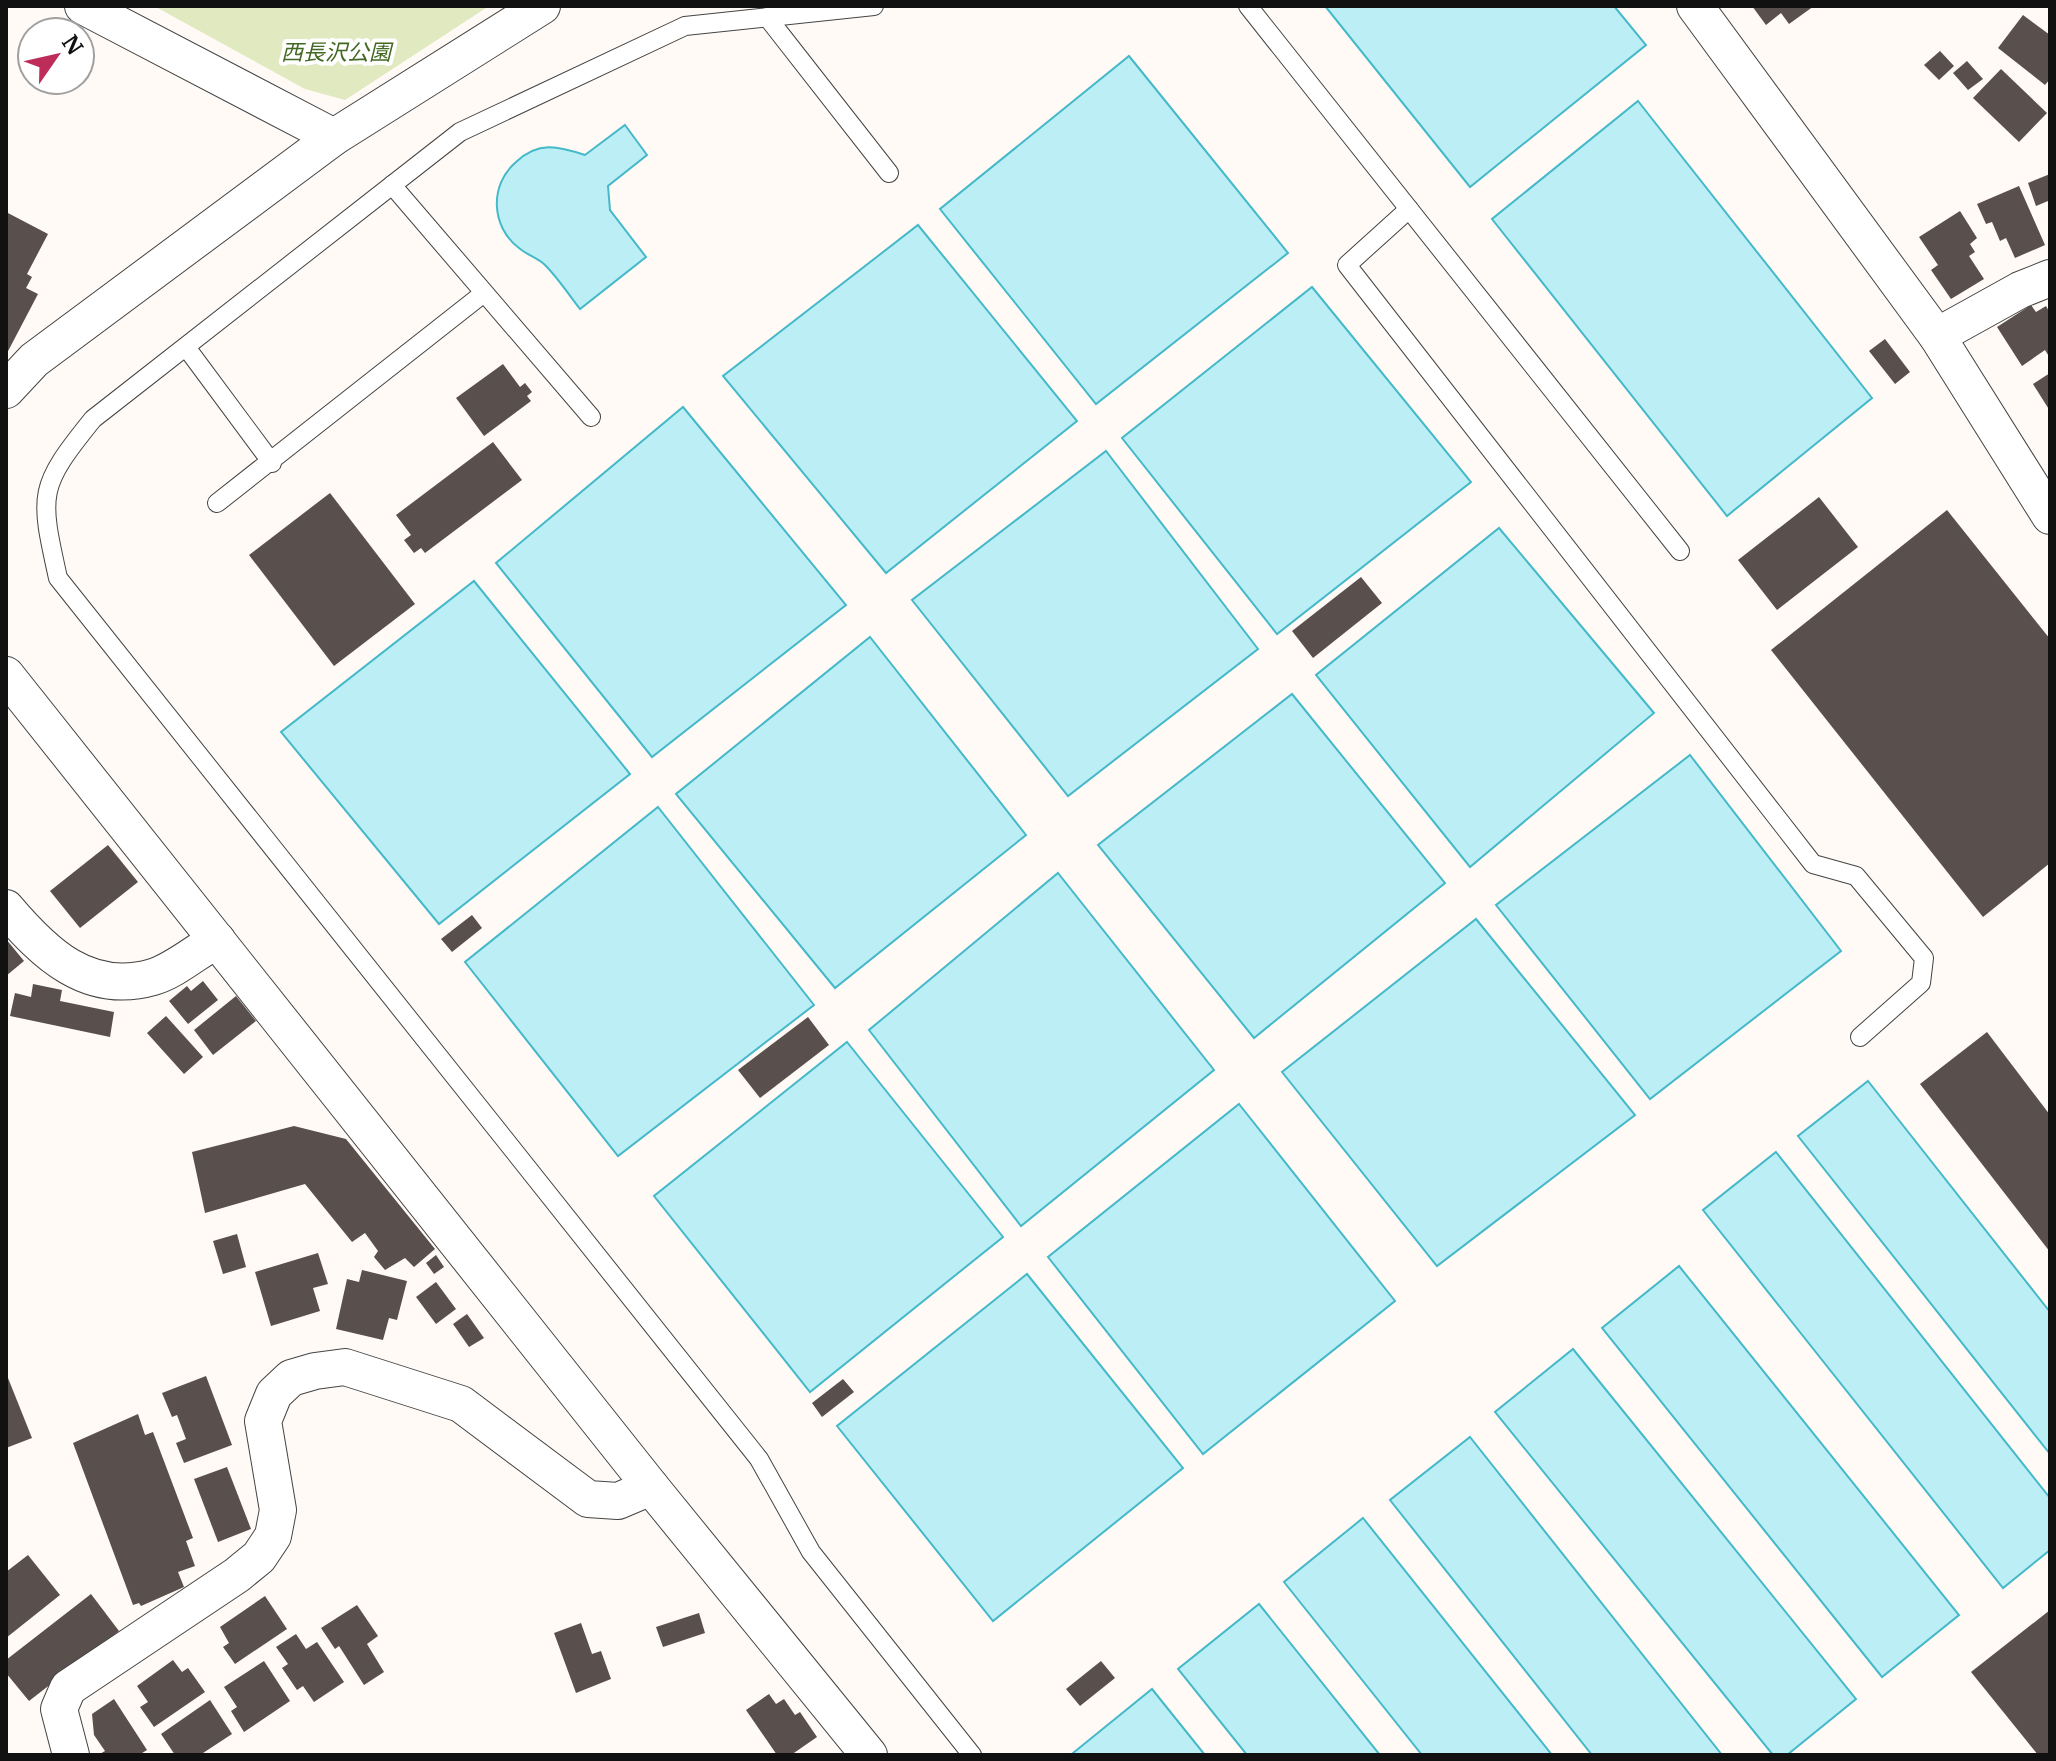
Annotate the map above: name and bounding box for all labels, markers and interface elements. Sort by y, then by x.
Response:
north arrow [16,16,96,96]
text: N [56,30,89,60]
park label: 西長沢公園 [281,38,394,66]

